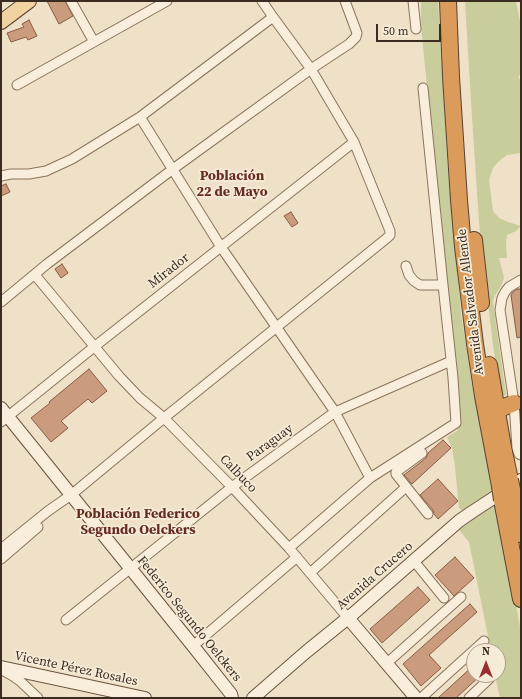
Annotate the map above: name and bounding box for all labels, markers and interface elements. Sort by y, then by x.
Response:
scale bar [378,16,443,42]
text: 50 m [383,23,409,39]
district label: Población 22 de Mayo [196,168,268,200]
street label: Avenida Salvador Allende [454,228,488,376]
street label: Mirador [145,250,193,292]
street label: Paraguay [244,421,296,465]
street label: Calbuco [216,452,260,496]
district label: Población Federico Segundo Oelckers [76,506,200,538]
street label: Avenida Crucero [334,539,416,613]
street label: Federico Segundo Oelckers [134,553,244,685]
north arrow [466,643,506,683]
text: N [482,644,490,659]
street label: Vicente Pérez Rosales [13,648,139,690]

